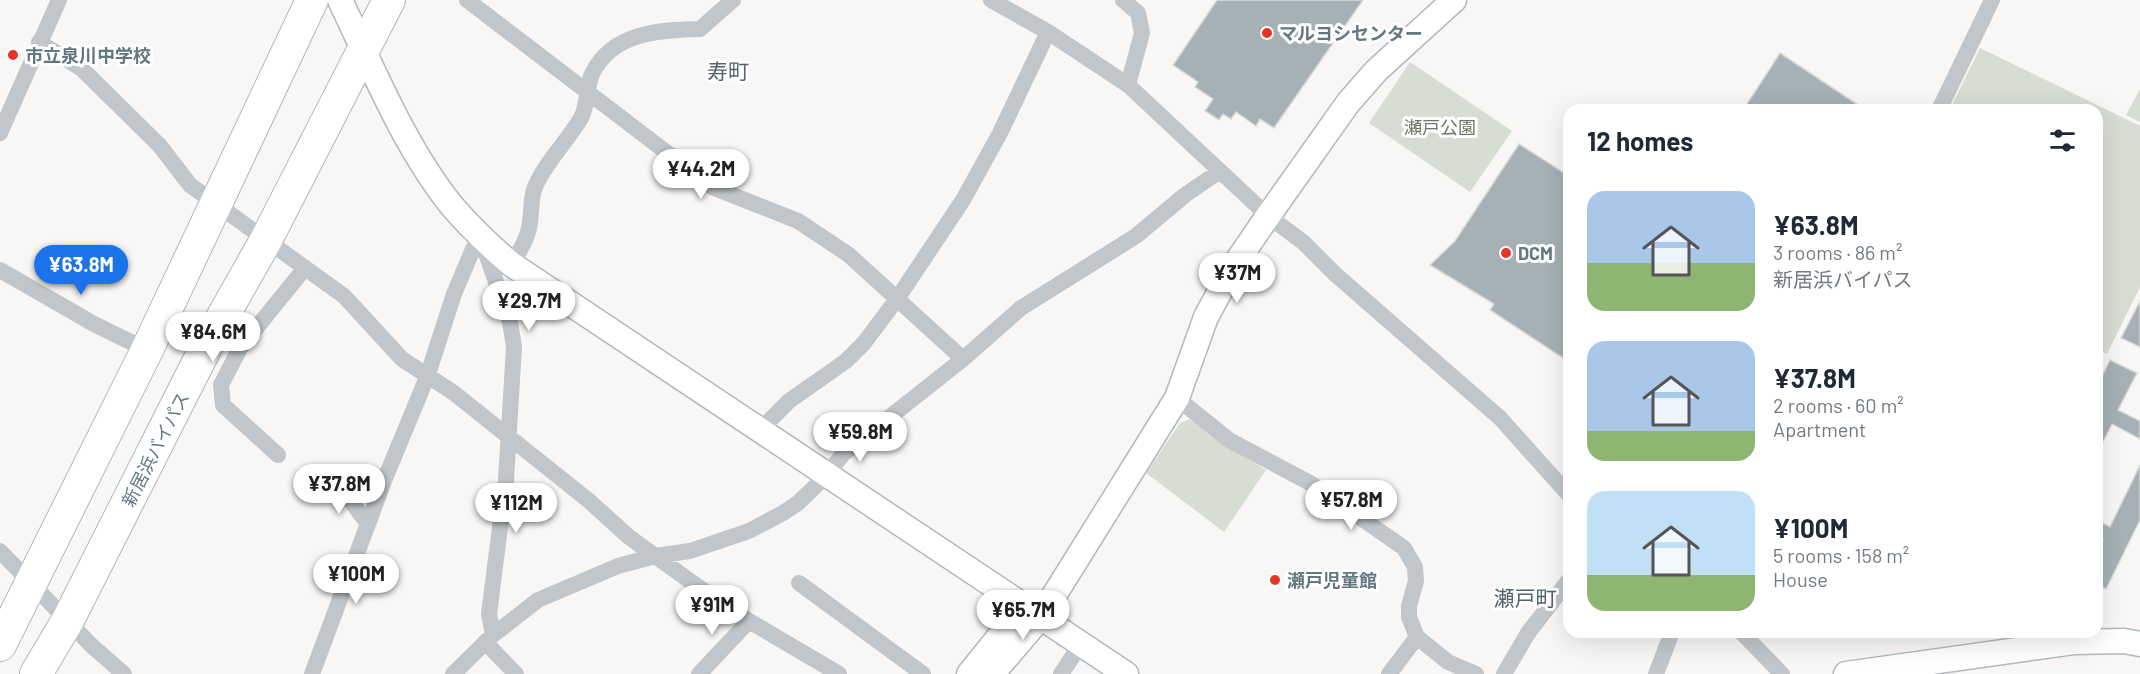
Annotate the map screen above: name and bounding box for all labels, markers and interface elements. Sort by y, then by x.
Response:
place label: マルヨシセンター [1279,22,1423,44]
marker: マルヨシセンター [1260,26,1274,40]
place label: 市立泉川中学校 [25,44,151,66]
marker: 市立泉川中学校 [6,48,20,62]
district label: 寿町 [707,58,749,83]
park label: 瀬戸公園 [1404,116,1476,138]
icon: filters [2046,124,2079,157]
text: 12 homes [1587,125,1693,156]
pin: ¥44.2M [652,149,750,200]
text: ¥44.2M [667,156,735,180]
text: ¥63.8M [1773,209,1859,240]
icon: home [1635,215,1707,287]
text: 3 rooms · 86 m² [1773,240,1902,264]
place label: DCM [1518,242,1553,264]
pin: ¥63.8M [32,245,130,296]
marker: DCM [1499,246,1513,260]
text: ¥63.8M [48,252,114,276]
pin: ¥37M [1201,253,1273,304]
text: ¥37M [1213,260,1261,284]
text: 新居浜バイパス [1773,267,1913,291]
pin: ¥29.7M [480,281,578,332]
text: ¥29.7M [496,288,562,312]
pin: ¥84.6M [164,312,262,363]
text: ¥84.6M [179,319,247,343]
text: ¥37.8M [1773,362,1856,393]
icon: home [1635,365,1707,437]
street label: 新居浜バイパス [117,388,193,510]
text: 2 rooms · 60 m² [1773,393,1904,417]
pin: ¥59.8M [811,412,909,463]
text: Apartment [1773,417,1866,441]
text: ¥59.8M [827,419,893,443]
pin: ¥37.8M [290,464,388,515]
text: ¥37.8M [307,471,371,495]
pin: ¥57.8M [1302,480,1400,531]
pin: ¥112M [474,483,558,534]
text: ¥57.8M [1319,487,1383,511]
text: ¥112M [489,490,543,514]
text: ¥100M [1773,512,1848,543]
icon: home [1635,515,1707,587]
text: 5 rooms · 158 m² [1773,543,1909,567]
pin: ¥100M [314,554,398,605]
text: ¥100M [327,561,385,585]
text: House [1773,567,1828,591]
place label: 瀬戸児童館 [1287,569,1377,591]
marker: 瀬戸児童館 [1268,573,1282,587]
pin: ¥91M [676,585,748,636]
district label: 瀬戸町 [1494,585,1557,610]
pin: ¥65.7M [974,590,1072,641]
text: ¥91M [689,592,735,616]
text: ¥65.7M [991,597,1055,621]

